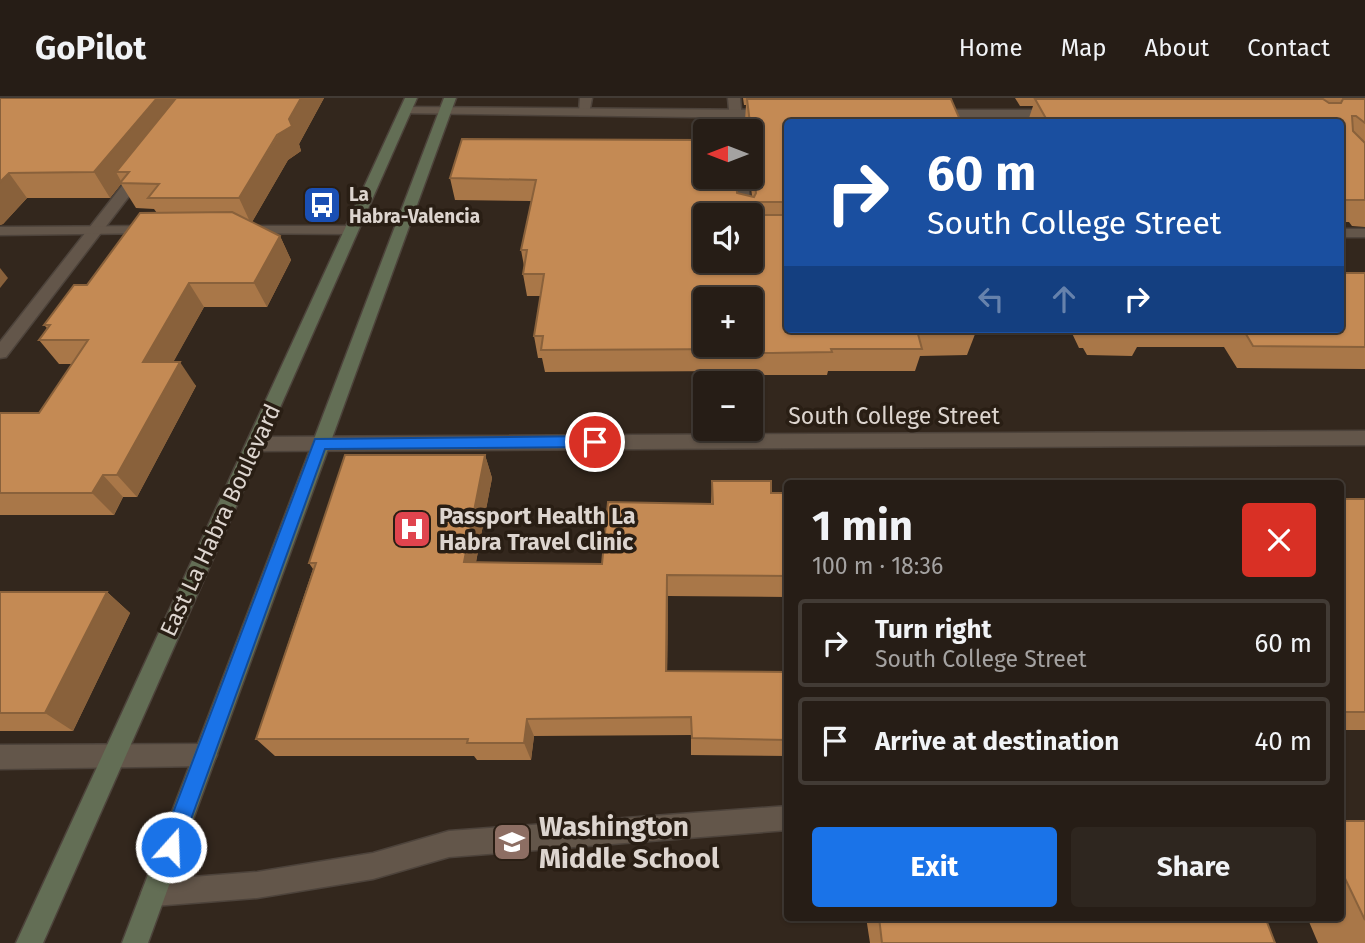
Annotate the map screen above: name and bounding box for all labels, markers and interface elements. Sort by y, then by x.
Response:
text: GoPilot [35,28,146,68]
text: Home [959,34,1023,62]
text: Map [1061,34,1107,62]
text: About [1145,34,1209,62]
text: Contact [1247,34,1330,62]
north arrow [693,119,763,189]
map controls [693,119,763,441]
text: 60 m [927,144,1036,203]
icon: right [812,147,903,238]
place label: La Habra-Valencia [349,183,480,228]
bus stop icon: La Habra-Valencia [301,184,343,226]
button: sound [693,203,763,273]
text: South College Street [927,204,1221,242]
icon: left [972,280,1010,318]
icon: ahead [1045,280,1083,318]
icon: right [1118,280,1156,318]
button: + [693,287,763,357]
button: − [693,371,763,441]
street label: East La Habra Boulevard [154,399,286,641]
street label: South College Street [788,402,1000,430]
pin [565,412,625,472]
icon: arrive [576,423,614,461]
text: 1 min [812,501,913,551]
place label: Passport Health La Habra Travel Clinic [439,502,636,556]
button: close [1242,503,1316,577]
hospital icon: Passport Health La Habra Travel Clinic [391,508,433,550]
text: 100 m · 18:36 [812,552,943,580]
text: Turn right [875,614,992,645]
icon: right [816,624,854,662]
text: 60 m [1254,628,1312,659]
text: South College Street [875,645,1087,673]
icon: arrive [816,722,854,760]
text: Arrive at destination [875,726,1119,757]
text: 40 m [1254,726,1312,757]
position arrow [134,810,208,884]
place label: Washington Middle School [539,810,720,875]
school or university icon: Washington Middle School [491,821,533,863]
button: Exit [812,827,1057,907]
button: Share [1071,827,1316,907]

